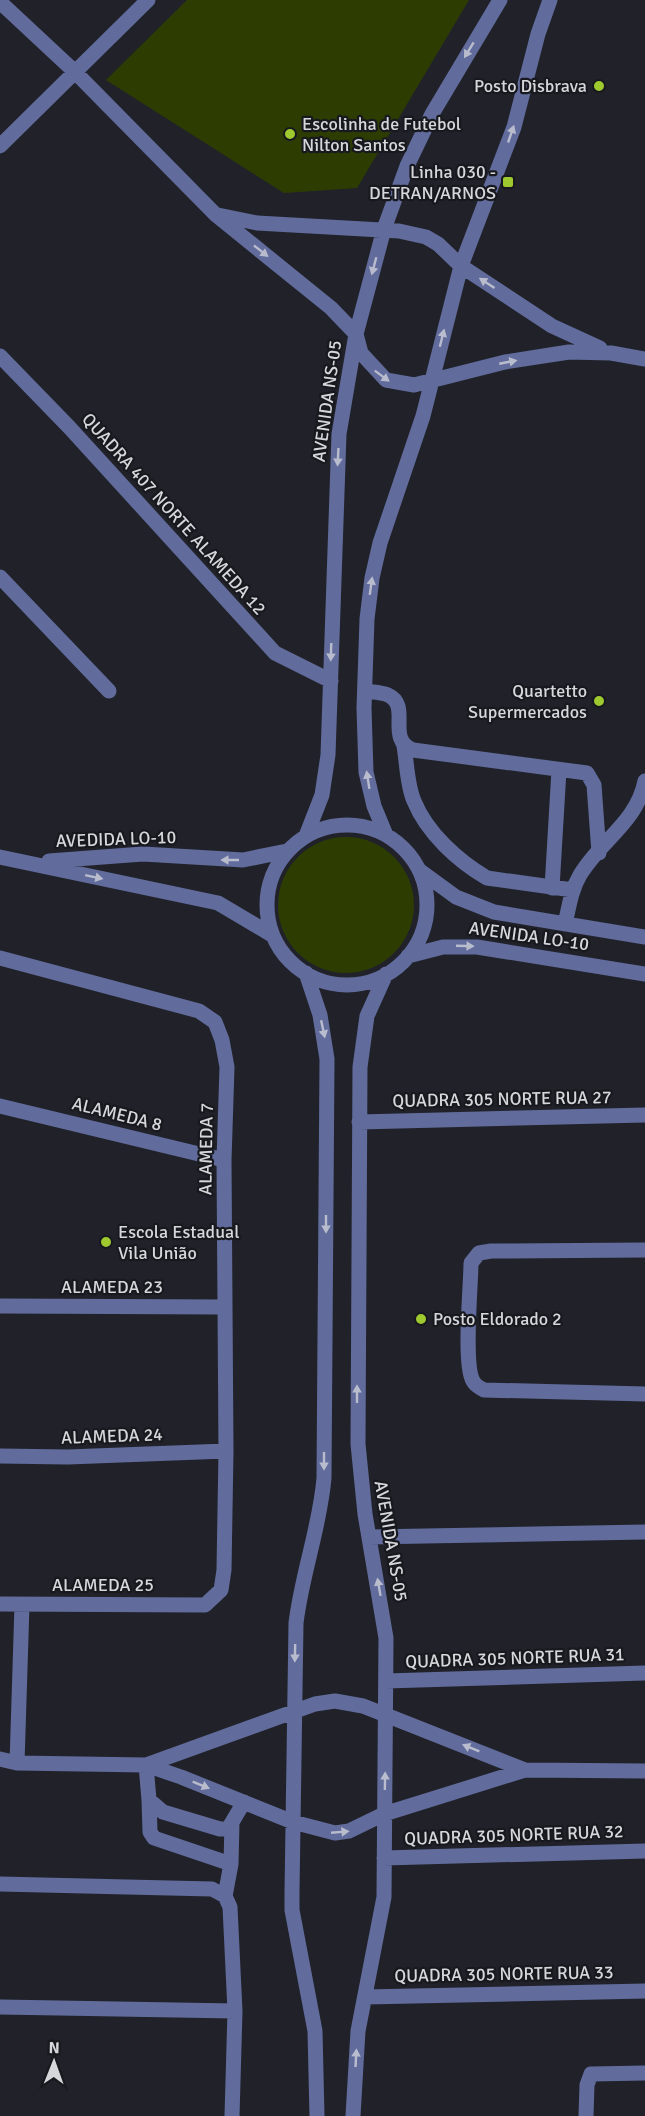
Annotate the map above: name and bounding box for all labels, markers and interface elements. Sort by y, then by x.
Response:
one-way arrow [464,42,475,58]
place label: Posto Disbrava [474,75,587,97]
marker: Posto Disbrava [592,79,606,93]
place label: Escolinha de Futebol Nilton Santos [302,113,461,156]
one-way arrow [507,125,517,143]
marker: Escolinha de Futebol Nilton Santos [283,127,297,141]
place label: Linha 030 - DETRAN/ARNOS [369,161,496,204]
marker: Linha 030 - DETRAN/ARNOS [501,175,515,189]
one-way arrow [253,245,269,257]
one-way arrow [369,257,379,275]
one-way arrow [480,277,496,289]
one-way arrow [438,329,448,347]
street label: AVENIDA NS-05 [308,339,346,463]
one-way arrow [499,357,518,366]
one-way arrow [374,370,390,382]
street label: QUADRA 407 NORTE ALAMEDA 12 [77,408,271,620]
one-way arrow [333,447,342,466]
one-way arrow [367,576,376,595]
one-way arrow [327,642,336,661]
place label: Quartetto Supermercados [468,680,587,723]
marker: Quartetto Supermercados [592,694,606,708]
one-way arrow [363,770,372,789]
street label: AVEDIDA LO-10 [55,826,177,852]
one-way arrow [220,855,239,865]
one-way arrow [85,873,104,882]
street label: AVENIDA LO-10 [468,917,590,955]
one-way arrow [456,942,475,951]
one-way arrow [319,1020,328,1039]
street label: QUADRA 305 NORTE RUA 27 [392,1086,612,1112]
street label: ALAMEDA 8 [70,1092,164,1136]
street label: ALAMEDA 7 [194,1103,218,1195]
one-way arrow [321,1214,331,1233]
place label: Escola Estadual Vila União [118,1221,239,1264]
marker: Escola Estadual Vila União [99,1235,113,1249]
street label: ALAMEDA 23 [61,1276,163,1298]
place label: Posto Eldorado 2 [433,1308,562,1330]
marker: Posto Eldorado 2 [414,1312,428,1326]
one-way arrow [352,1384,362,1403]
street label: ALAMEDA 24 [61,1423,164,1449]
one-way arrow [319,1451,329,1470]
street label: AVENIDA NS-05 [370,1479,412,1603]
street label: ALAMEDA 25 [52,1574,154,1596]
one-way arrow [374,1577,383,1596]
one-way arrow [290,1643,300,1662]
street label: QUADRA 305 NORTE RUA 31 [405,1643,625,1673]
one-way arrow [461,1743,479,1753]
one-way arrow [380,1772,390,1791]
one-way arrow [192,1781,210,1790]
street label: QUADRA 305 NORTE RUA 32 [404,1820,624,1850]
one-way arrow [330,1827,349,1837]
street label: QUADRA 305 NORTE RUA 33 [394,1961,614,1987]
north arrow [24,2032,84,2092]
text: N [49,2038,60,2058]
one-way arrow [351,2048,360,2067]

